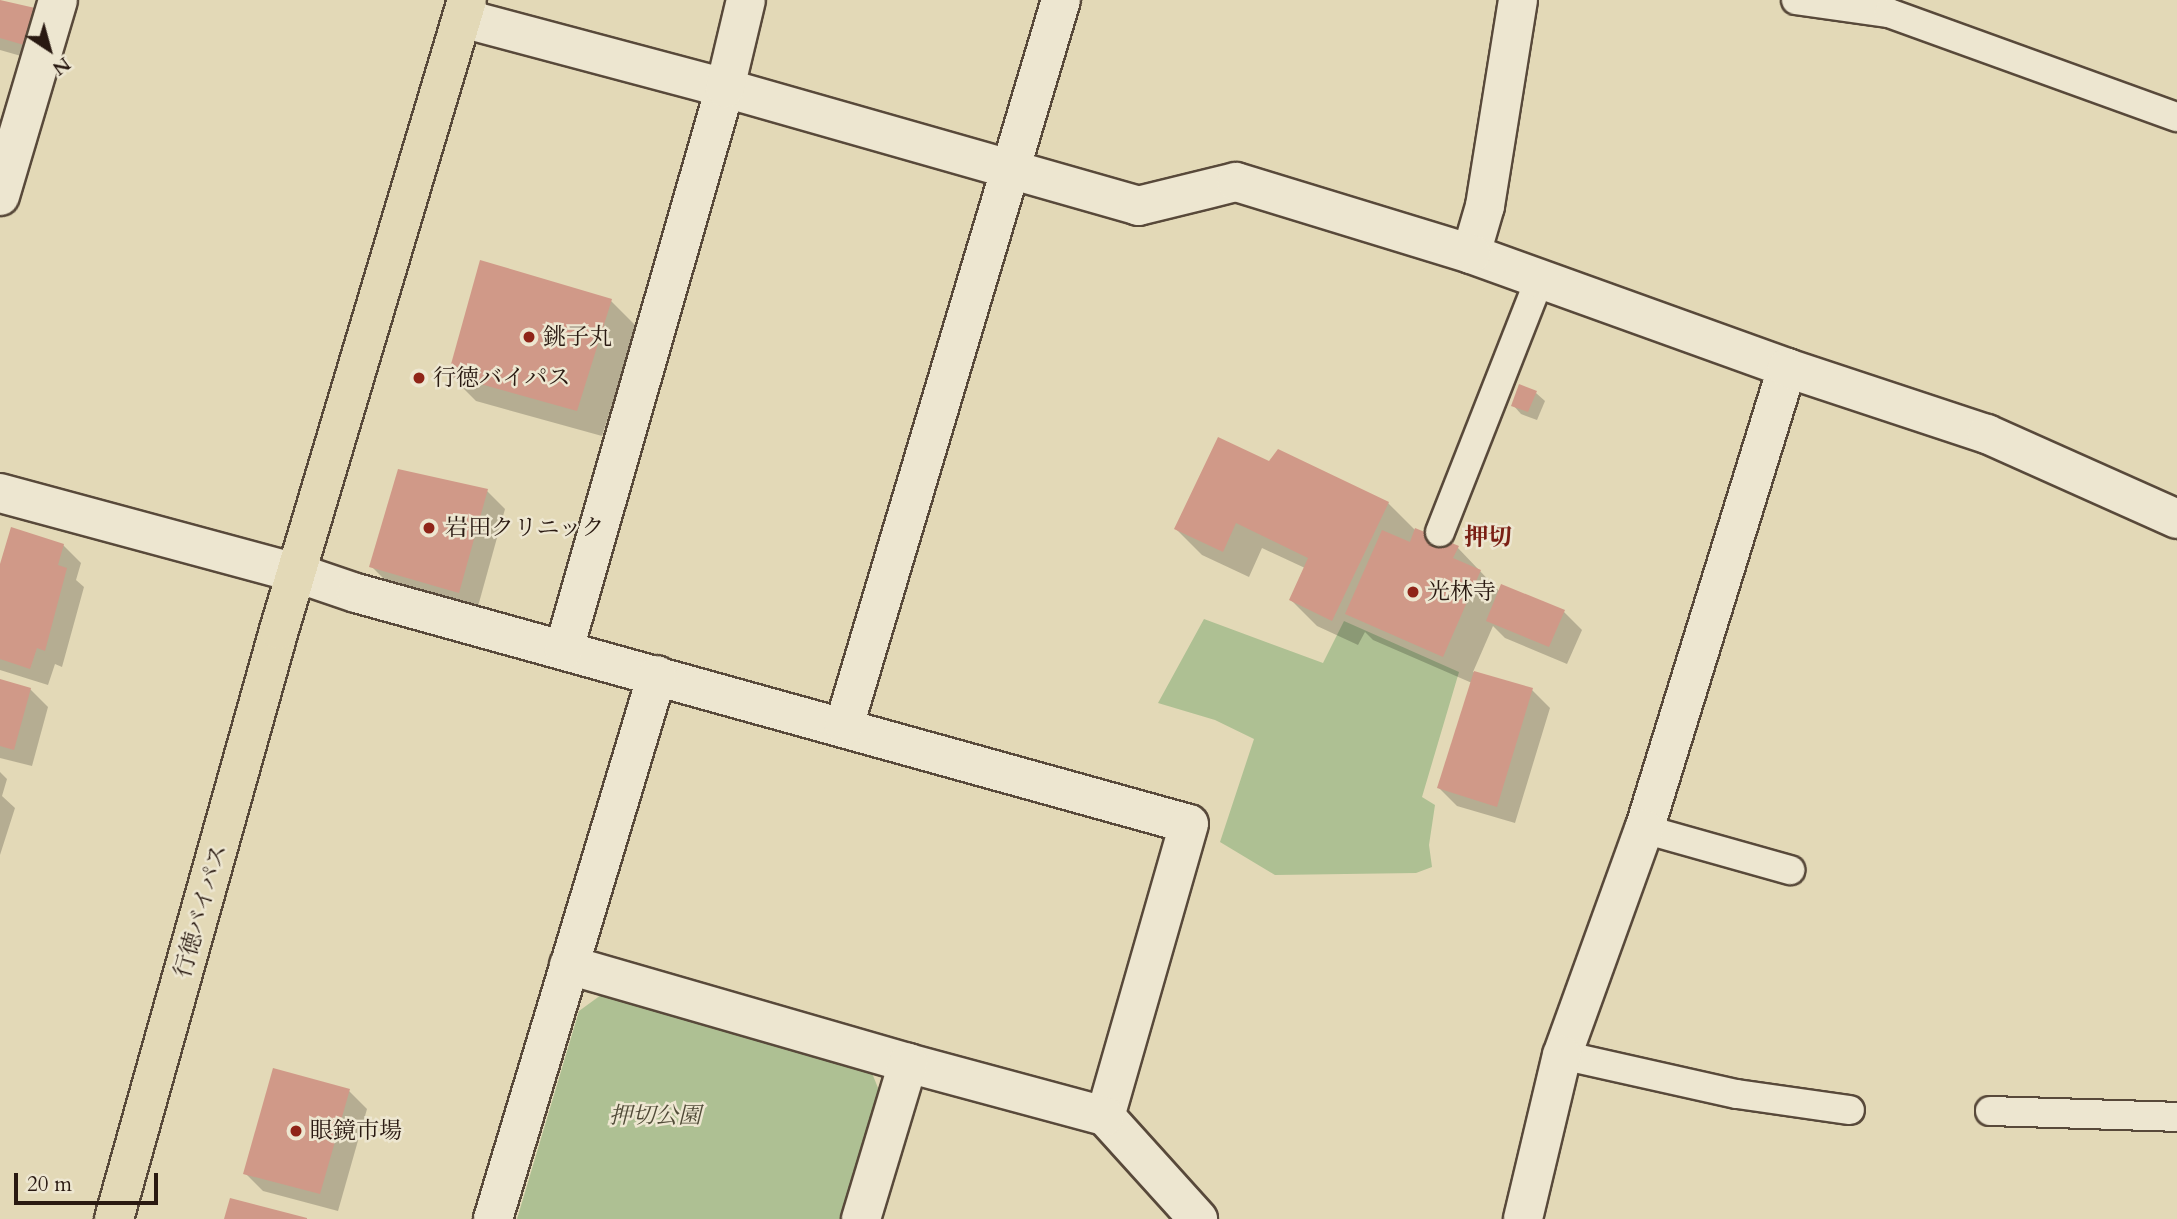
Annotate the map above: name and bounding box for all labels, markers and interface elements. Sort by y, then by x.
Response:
north arrow [14,14,84,84]
text: N [47,51,76,81]
place label: 銚子丸 [543,323,612,351]
marker: 銚子丸 [521,329,537,345]
place label: 行徳バイパス [433,364,571,392]
marker: 行徳バイパス [411,370,427,386]
place label: 岩田クリニック [445,514,606,542]
marker: 岩田クリニック [419,518,439,538]
district label: 押切 [1464,524,1512,552]
place label: 光林寺 [1427,578,1496,606]
marker: 光林寺 [1405,584,1421,600]
street label: 行徳バイパス [169,841,233,981]
park label: 押切公園 [609,1102,701,1130]
place label: 眼鏡市場 [310,1117,402,1145]
marker: 眼鏡市場 [288,1123,304,1139]
scale bar [18,1160,161,1204]
text: 20 m [27,1170,72,1199]

